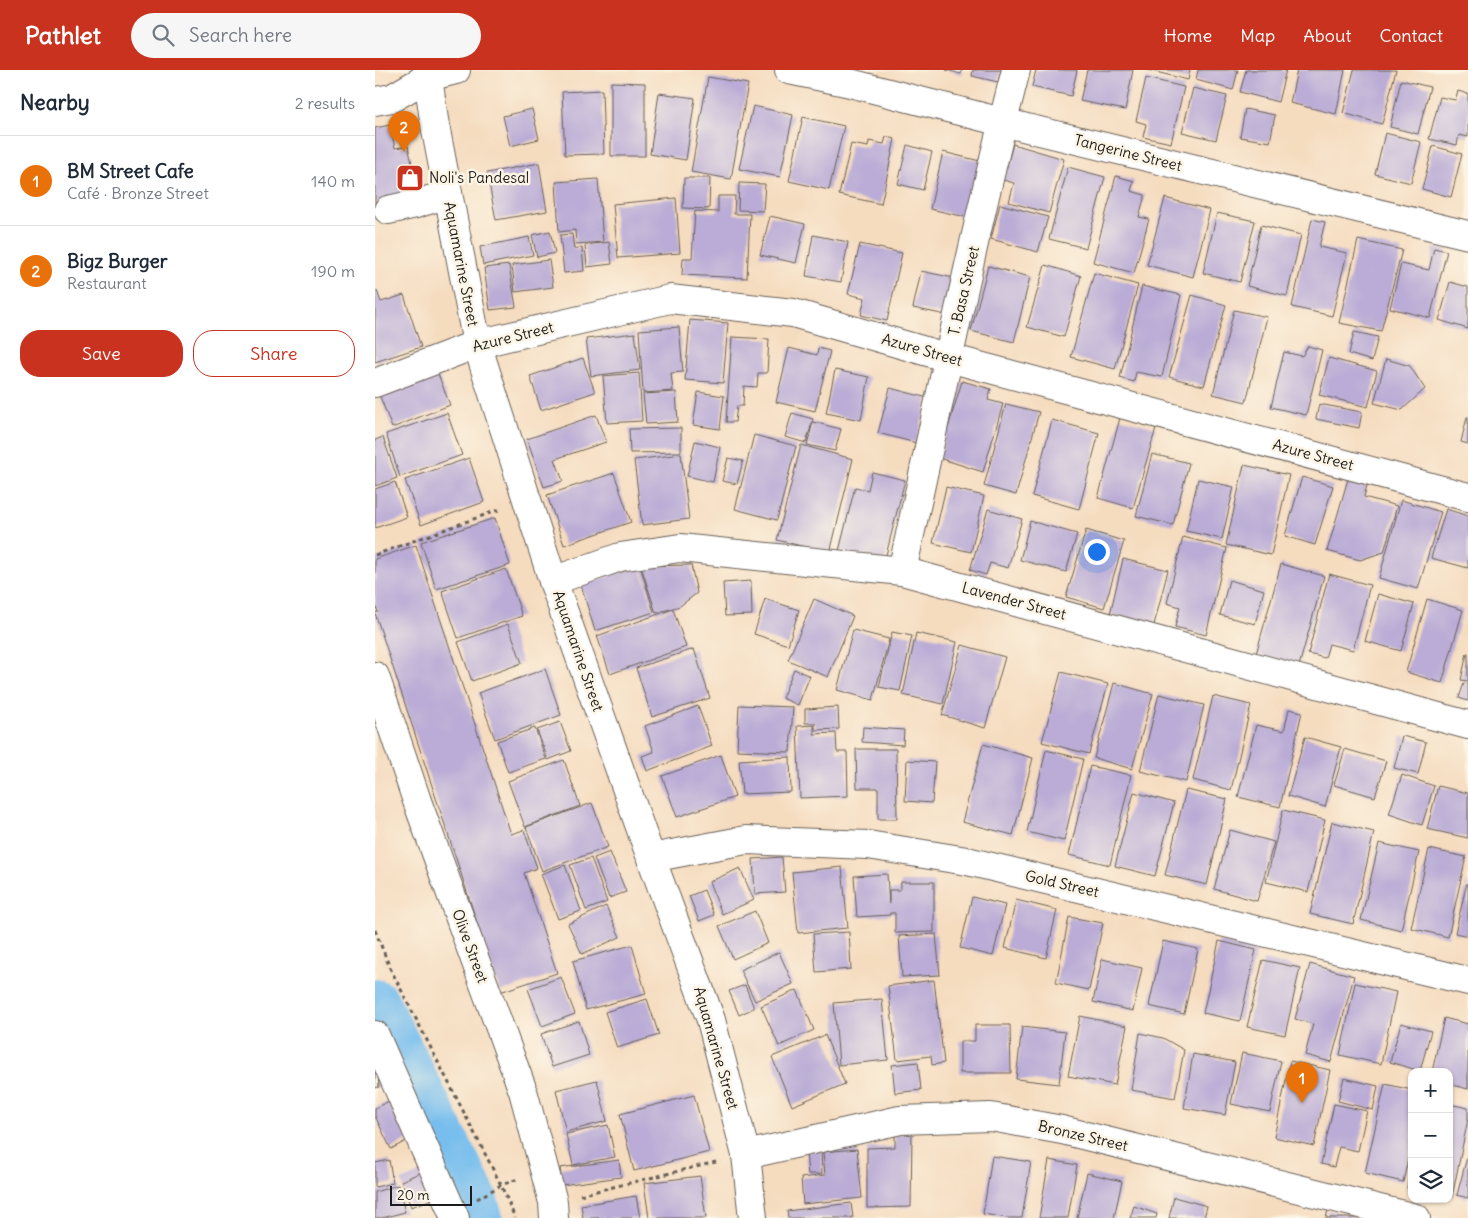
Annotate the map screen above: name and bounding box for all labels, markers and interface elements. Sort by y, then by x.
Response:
search box [131,13,481,58]
text: Pathlet [25,20,101,50]
icon: search [149,21,177,49]
text: Search here [189,23,292,47]
text: Home [1164,24,1212,47]
text: Map [1240,24,1275,47]
text: About [1303,24,1351,47]
text: Contact [1379,24,1443,47]
text: Nearby [20,89,90,116]
text: 2 results [295,93,355,113]
pin: 2 [388,111,420,152]
street label: Tangerine Street [1072,130,1184,175]
text: BM Street Cafe [67,159,194,183]
shop icon: Noli's Pandesal [395,163,425,193]
place label: Noli's Pandesal [429,168,529,187]
text: 1 [33,171,39,191]
text: 140 m [311,171,355,191]
text: Café · Bronze Street [67,183,209,203]
street label: Aquamarine Street [440,200,483,328]
street label: T. Basa Street [944,244,983,338]
text: Bigz Burger [67,249,168,273]
text: 2 [32,261,40,281]
text: 190 m [311,261,355,281]
text: Restaurant [67,273,147,293]
street label: Azure Street [470,317,555,356]
street label: Azure Street [880,329,965,370]
button: Save [20,330,183,377]
button: Share [193,330,355,377]
street label: Azure Street [1271,435,1356,474]
your location [1084,539,1110,565]
street label: Lavender Street [960,577,1068,624]
street label: Aquamarine Street [549,588,608,714]
street label: Gold Street [1023,866,1101,901]
street label: Olive Street [448,906,493,985]
street label: Aquamarine Street [690,984,743,1111]
pin: 1 [1286,1062,1318,1103]
map controls [1408,1068,1453,1203]
button: + [1408,1068,1453,1113]
button: − [1408,1113,1453,1158]
street label: Bronze Street [1036,1116,1130,1155]
button: layers [1408,1158,1453,1203]
scale bar [390,1183,473,1206]
text: 20 m [397,1186,430,1204]

